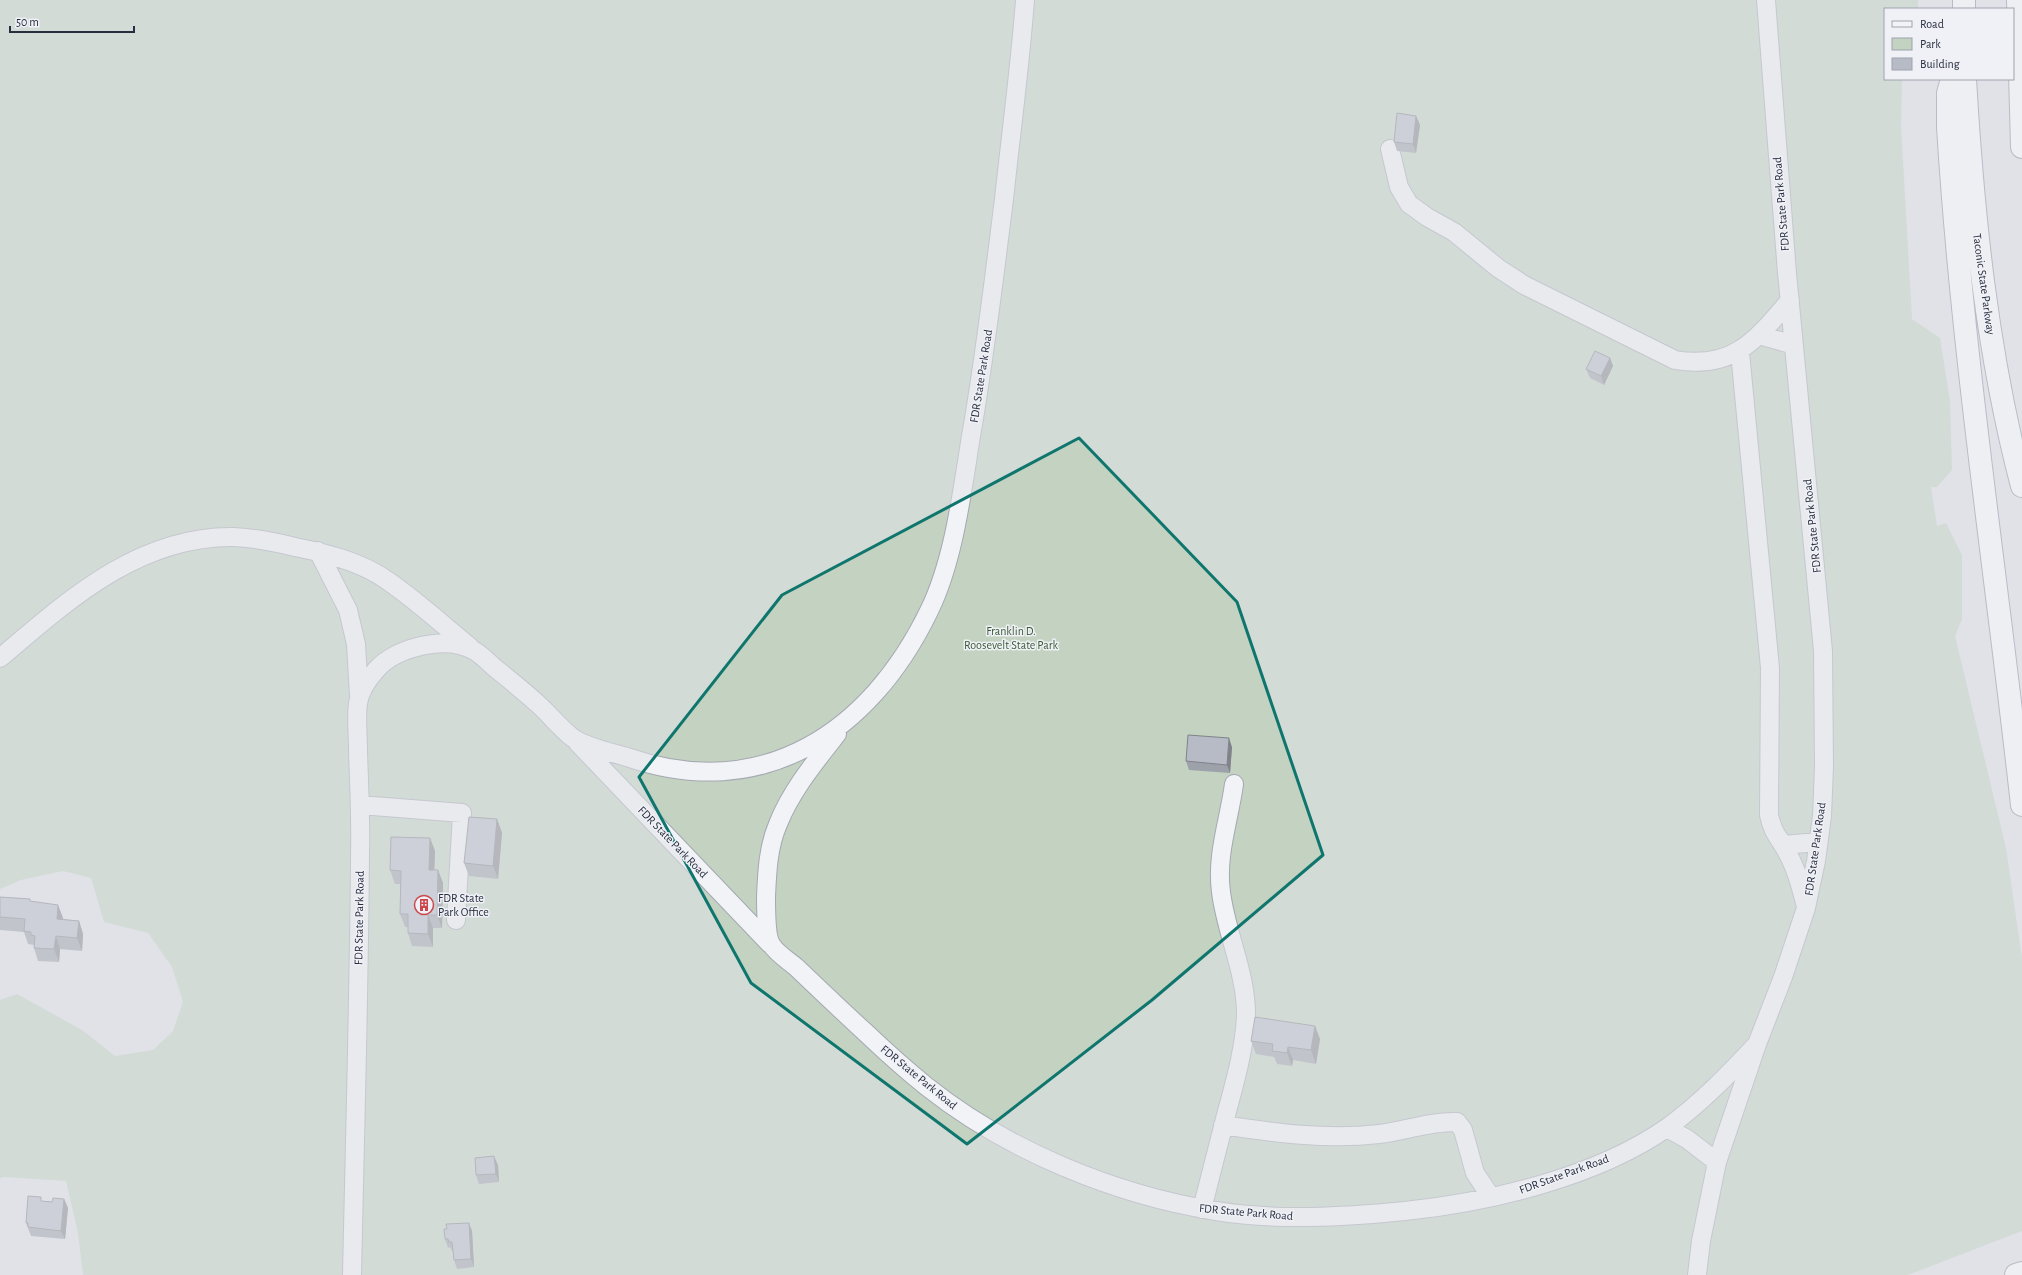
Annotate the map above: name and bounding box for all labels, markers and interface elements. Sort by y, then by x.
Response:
scale bar [10,8,134,34]
legend [1884,8,2014,80]
text: 50 m [16,16,39,28]
text: Road [1920,18,1944,30]
text: Park [1920,38,1941,50]
text: Building [1920,58,1960,70]
street label: FDR State Park Road [1771,156,1791,252]
street label: Taconic State Parkway [1970,233,1997,336]
street label: FDR State Park Road [968,328,994,424]
street label: FDR State Park Road [1801,478,1823,574]
park label: Franklin D. Roosevelt State Park [964,625,1059,651]
street label: FDR State Park Road [1802,801,1828,897]
street label: FDR State Park Road [636,804,710,880]
street label: FDR State Park Road [352,871,366,965]
place label: FDR State Park Office [438,892,489,918]
building icon: FDR State Park Office [413,894,435,916]
street label: FDR State Park Road [879,1043,959,1111]
street label: FDR State Park Road [1518,1152,1610,1196]
street label: FDR State Park Road [1198,1202,1294,1222]

